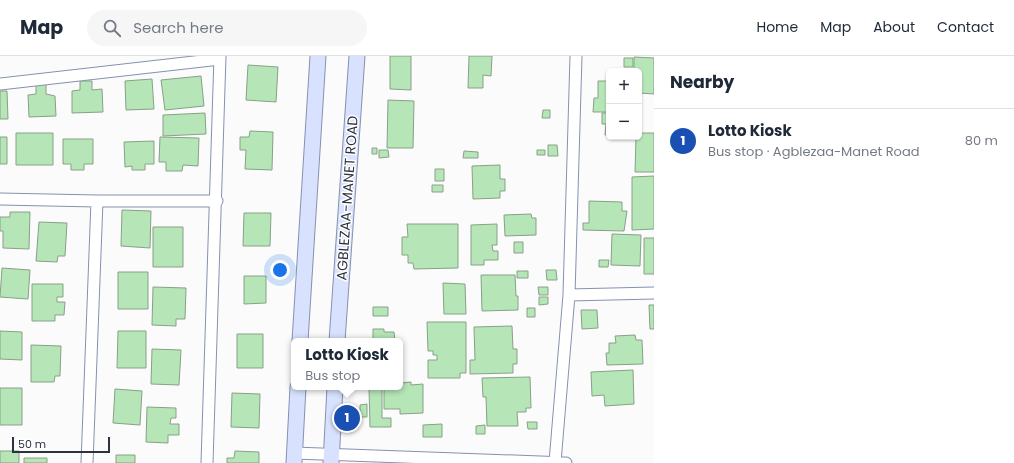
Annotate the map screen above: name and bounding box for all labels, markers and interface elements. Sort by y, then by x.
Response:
search box [87,10,367,46]
text: Map [20,14,63,41]
icon: search [101,17,123,39]
text: Search here [133,17,224,38]
text: Home [756,17,798,37]
text: Map [820,17,851,37]
text: About [873,17,915,37]
text: Contact [937,17,994,37]
map controls [606,68,642,140]
button: + [606,68,642,104]
text: Nearby [670,70,734,94]
button: − [606,104,642,140]
street label: AGBLEZAA-MANET ROAD [331,115,363,281]
text: Lotto Kiosk [708,120,792,141]
text: 1 [681,131,685,150]
text: 80 m [965,131,998,150]
text: Bus stop · Agblezaa-Manet Road [708,142,919,161]
your location [270,260,290,280]
popup [291,338,403,390]
text: Lotto Kiosk [305,344,389,365]
text: Bus stop [305,366,360,385]
pin: 1 [334,403,360,433]
scale bar [12,435,110,454]
text: 50 m [18,436,46,452]

